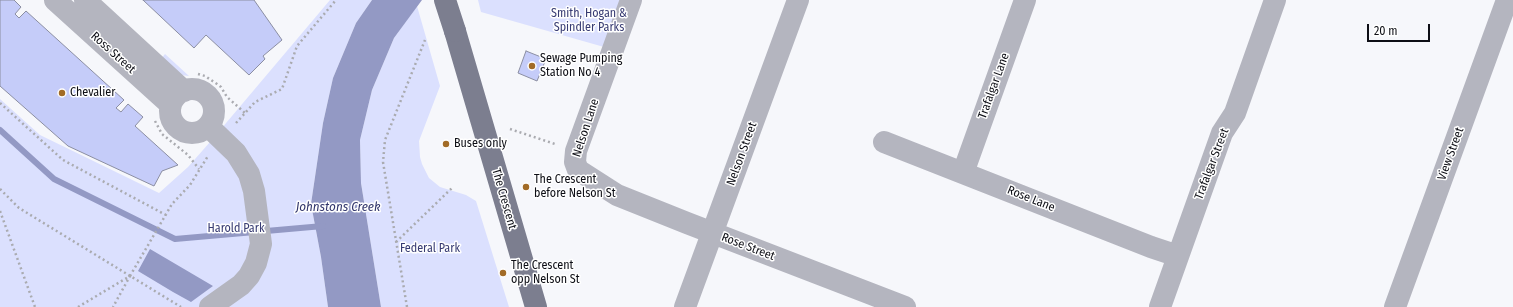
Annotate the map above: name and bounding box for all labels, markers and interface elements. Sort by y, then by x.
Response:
park label: Smith, Hogan & Spindler Parks [551,7,627,35]
scale bar [1369,16,1432,42]
text: 20 m [1374,24,1398,38]
street label: Ross Street [88,29,138,77]
street label: Trafalgar Lane [975,51,1013,121]
place label: Sewage Pumping Station No 4 [540,52,622,80]
marker: Sewage Pumping Station No 4 [527,61,537,71]
place label: Chevalier [70,86,115,100]
marker: Chevalier [57,88,67,98]
street label: Nelson Lane [570,97,602,159]
street label: Nelson Street [724,120,760,188]
street label: Trafalgar Street [1192,126,1232,202]
street label: View Street [1435,126,1467,182]
place label: Buses only [454,137,507,151]
marker: Buses only [441,139,451,149]
street label: The Crescent [488,167,520,231]
place label: The Crescent before Nelson St [534,173,616,201]
marker: The Crescent before Nelson St [521,182,531,192]
street label: Rose Lane [1005,183,1057,215]
water label: Johnstons Creek [296,199,380,215]
park label: Harold Park [208,222,264,236]
street label: Rose Street [719,230,777,264]
park label: Federal Park [400,242,460,256]
place label: The Crescent opp Nelson St [511,259,580,287]
marker: The Crescent opp Nelson St [498,268,508,278]

